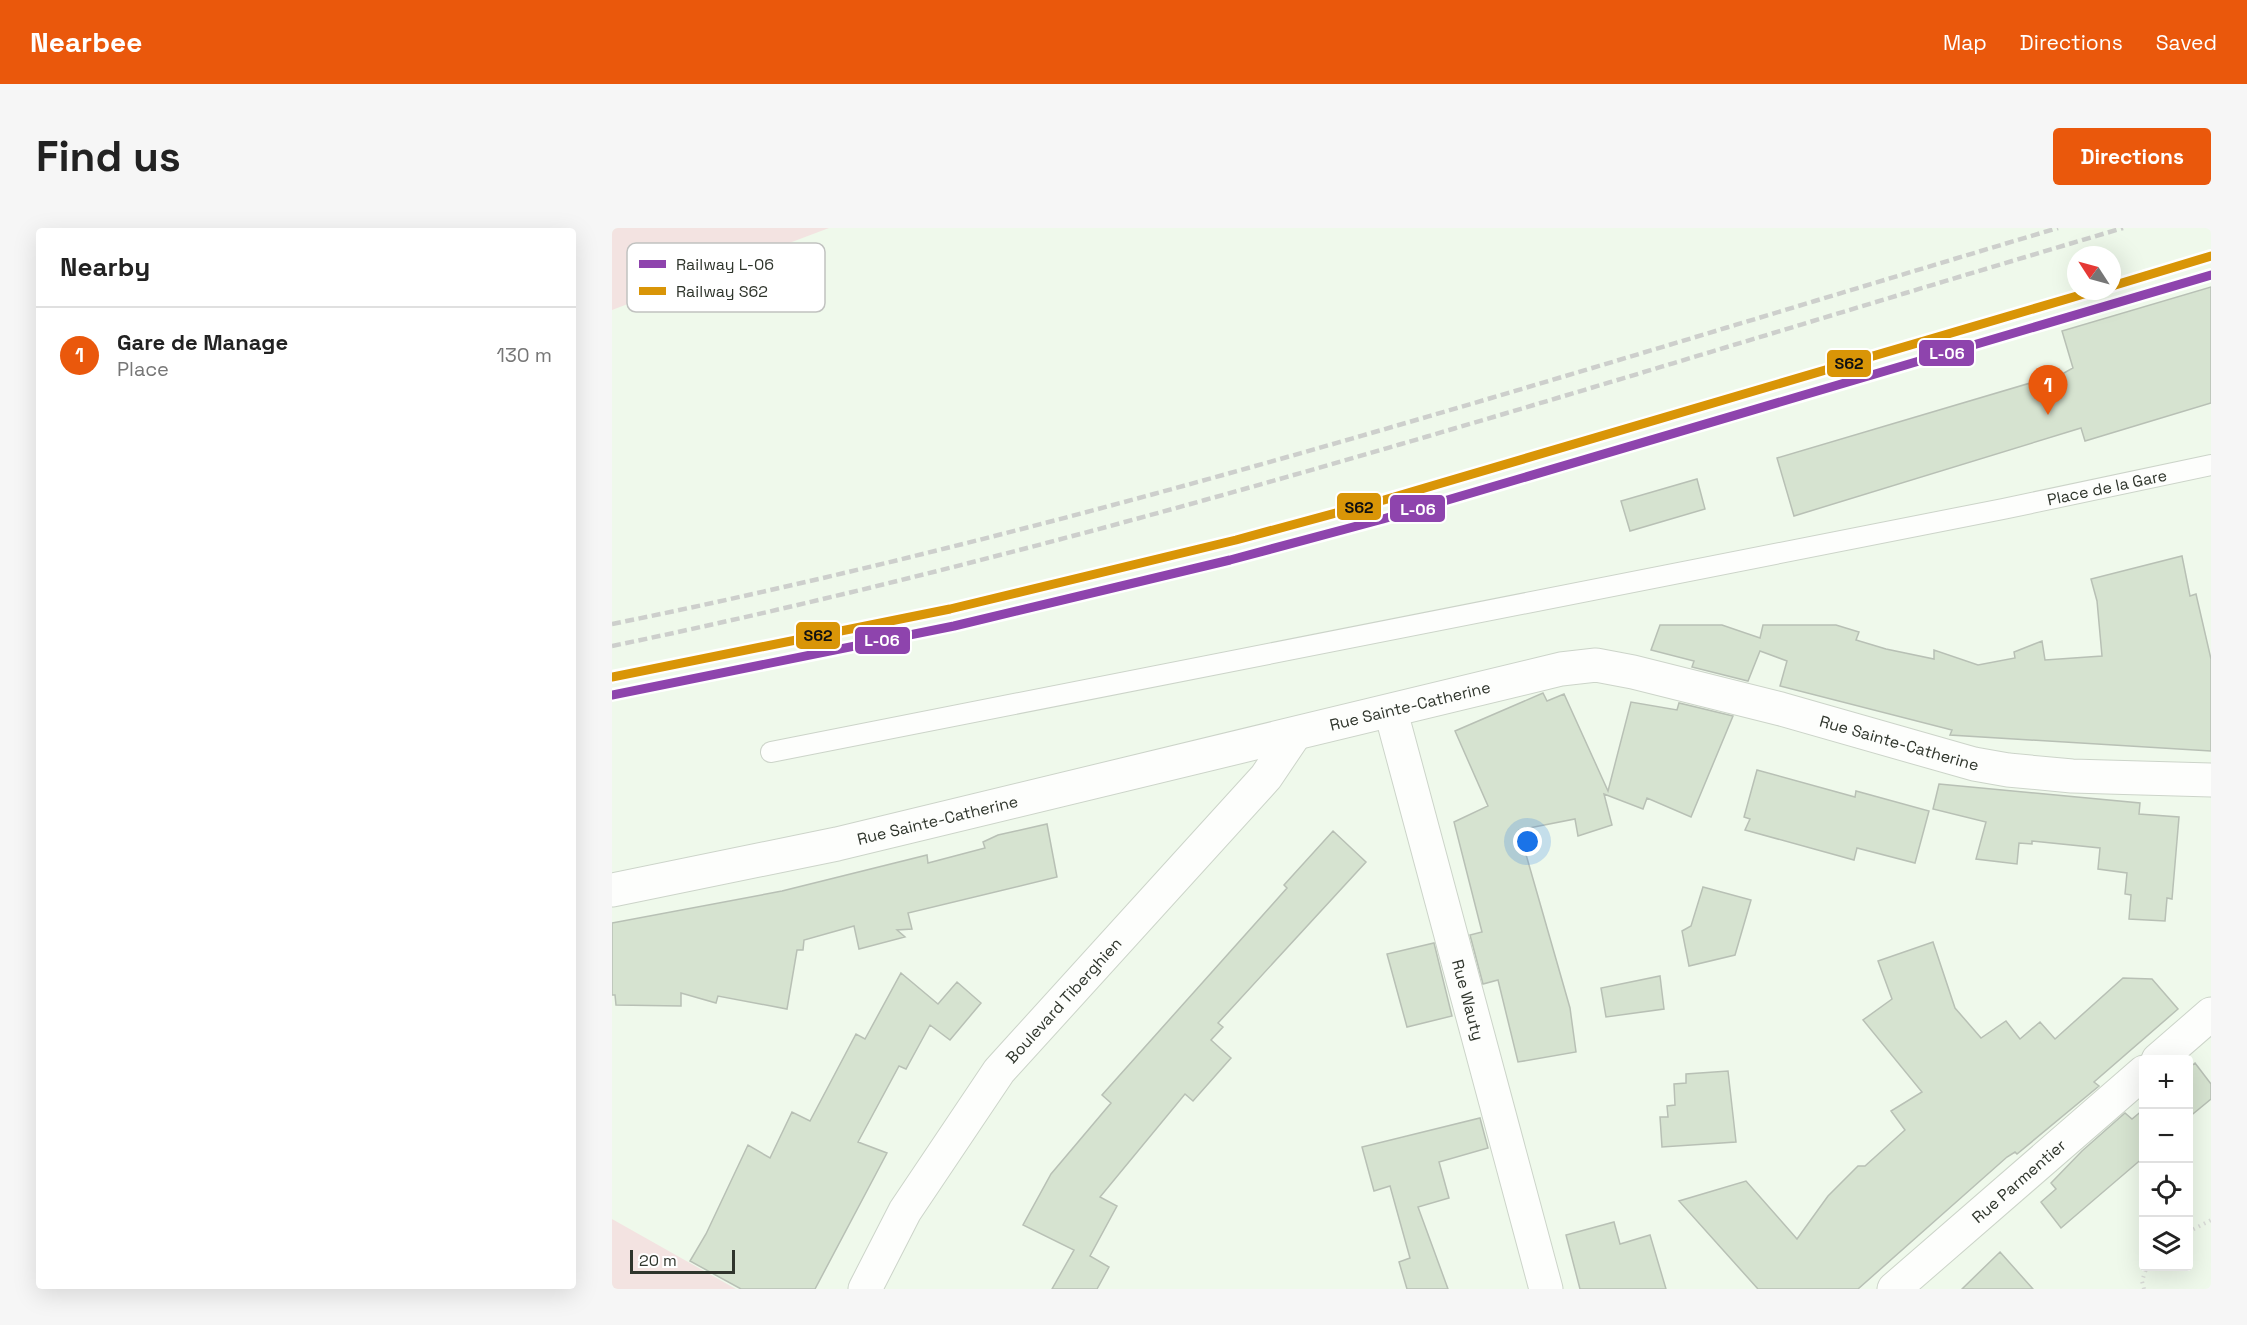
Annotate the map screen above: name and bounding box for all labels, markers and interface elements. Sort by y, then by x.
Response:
text: Nearbee [30,24,142,60]
text: Map [1943,29,1987,56]
text: Directions [2020,29,2123,56]
text: Saved [2156,29,2217,56]
button: Directions [2053,128,2211,185]
text: Find us [36,130,181,183]
legend [627,243,825,312]
north arrow [2067,246,2121,300]
text: Nearby [60,250,150,284]
text: Railway L-06 [676,254,774,275]
text: Railway S62 [676,281,768,302]
text: Gare de Manage [117,328,288,356]
line badge: L-06 [1918,339,1975,367]
text: 1 [75,342,84,368]
text: 130 m [496,342,552,368]
text: L-06 [1929,343,1965,364]
line badge: S62 [1826,349,1872,378]
text: S62 [1834,353,1864,374]
text: Place [117,356,169,382]
pin: 1 [2028,366,2068,415]
street label: Place de la Gare [2045,465,2169,510]
line badge: S62 [1336,492,1382,521]
line badge: L-06 [1389,494,1446,523]
text: S62 [1344,497,1374,518]
text: L-06 [1400,499,1436,520]
line badge: S62 [795,621,841,650]
text: S62 [803,625,833,646]
line badge: L-06 [854,626,911,655]
text: L-06 [864,630,900,651]
street label: Rue Sainte-Catherine [1327,676,1493,736]
street label: Rue Sainte-Catherine [1817,711,1980,776]
street label: Rue Sainte-Catherine [855,791,1020,850]
your location [1513,827,1542,856]
street label: Boulevard Tiberghien [1001,933,1126,1068]
street label: Rue Wauty [1447,957,1489,1043]
map controls [2139,1055,2193,1271]
button: + [2139,1055,2193,1109]
button: − [2139,1109,2193,1163]
street label: Rue Parmentier [1968,1135,2070,1228]
button: locate [2139,1163,2193,1217]
button: layers [2139,1217,2193,1271]
scale bar [630,1247,735,1274]
text: 20 m [639,1250,677,1271]

